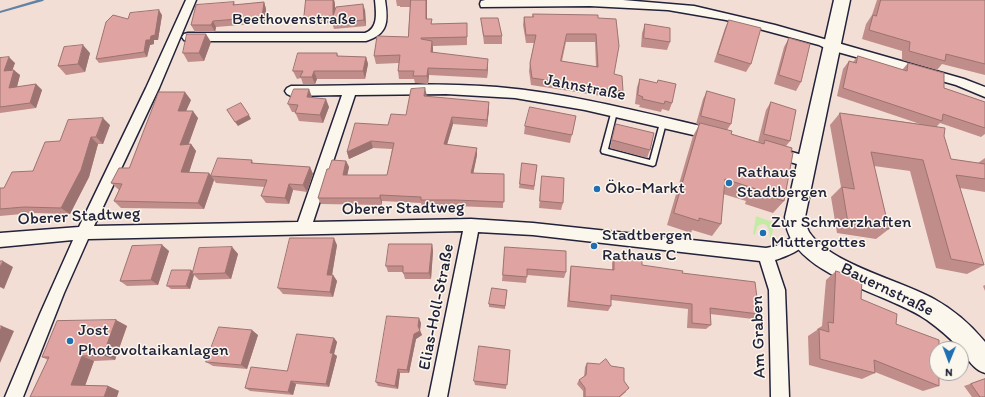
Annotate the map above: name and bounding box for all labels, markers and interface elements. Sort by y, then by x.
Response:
street label: Beethovenstraße [232,10,356,30]
street label: Jahnstraße [543,70,627,106]
place label: Rathaus Stadtbergen [737,163,827,203]
marker: Rathaus Stadtbergen [724,178,734,188]
place label: Öko-Markt [605,179,685,199]
marker: Öko-Markt [592,184,602,194]
street label: Oberer Stadtweg [341,198,465,220]
street label: Oberer Stadtweg [17,204,141,230]
place label: Zur Schmerzhaften Muttergottes [771,213,911,253]
place label: Stadtbergen Rathaus C [602,226,692,266]
marker: Zur Schmerzhaften Muttergottes [758,228,768,238]
marker: Stadtbergen Rathaus C [589,241,599,251]
street label: Elias-Holl-Straße [415,242,459,372]
street label: Bauernstraße [837,259,937,321]
street label: Am Graben [747,295,771,379]
place label: Jost Photovoltaikanlagen [78,321,229,361]
marker: Jost Photovoltaikanlagen [65,336,75,346]
north arrow [929,341,969,381]
text: N [945,366,953,379]

